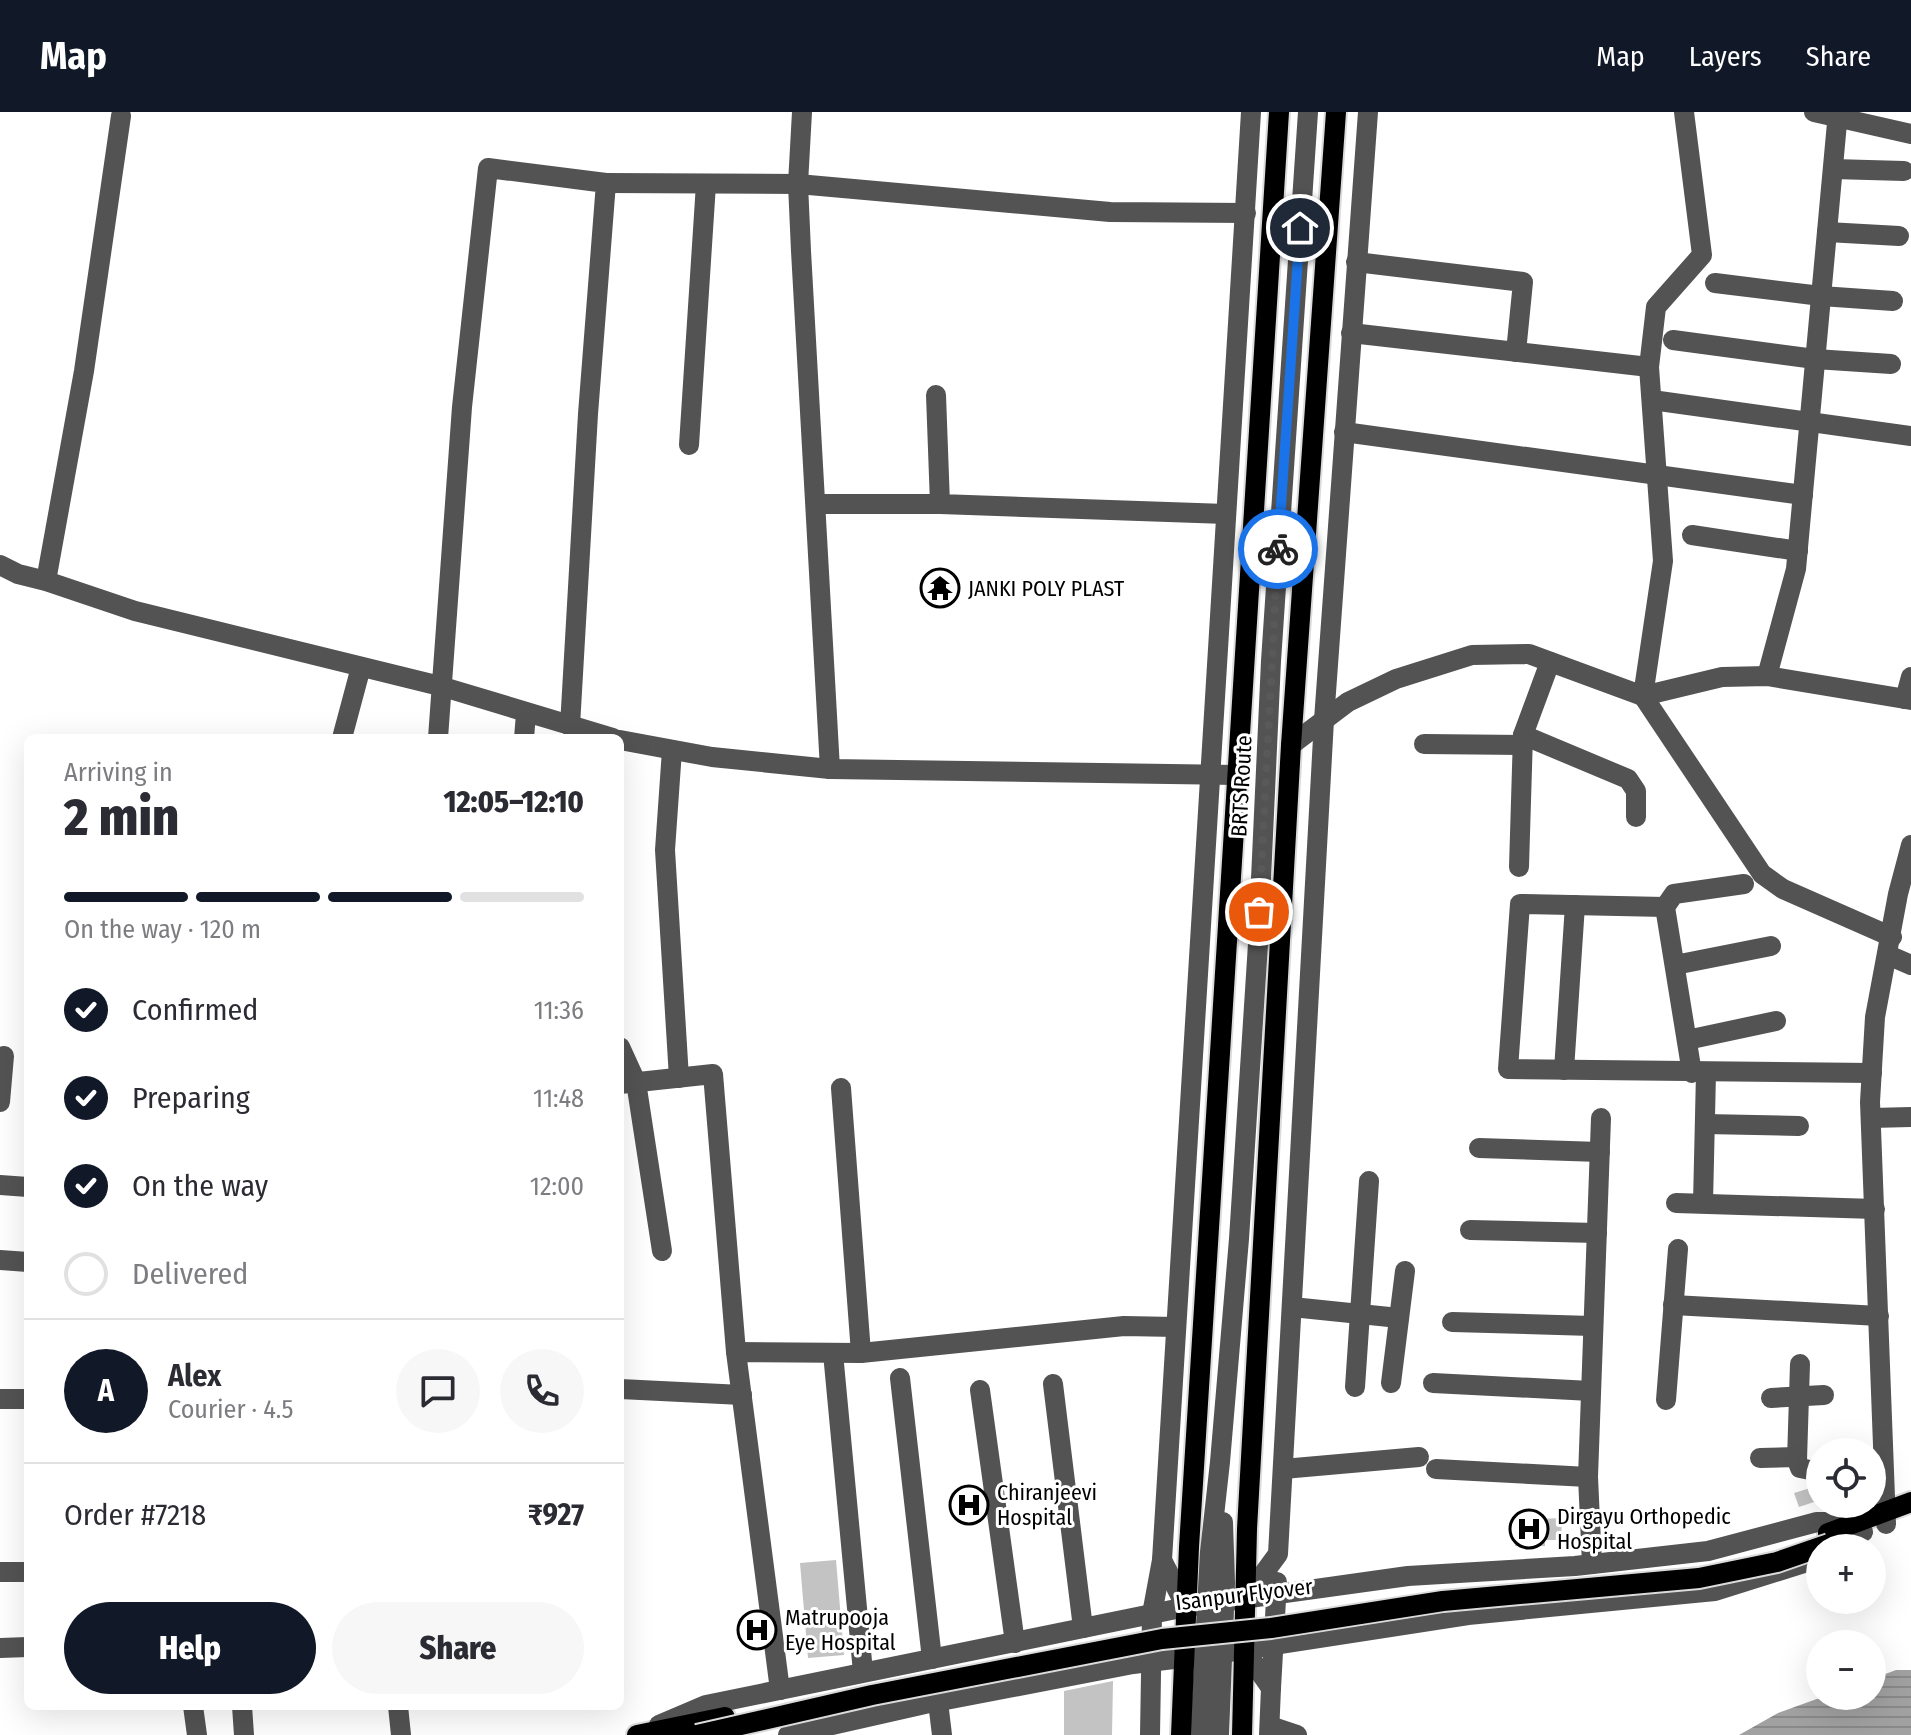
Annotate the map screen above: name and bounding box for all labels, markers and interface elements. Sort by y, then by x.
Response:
text: Map [40,33,107,79]
text: Map [1596,40,1645,73]
text: Layers [1689,40,1762,73]
text: Share [1806,40,1871,73]
pin [1266,194,1334,262]
icon: home [1278,206,1322,250]
courier [1238,509,1318,589]
icon: bike [1256,527,1300,571]
temple icon: JANKI POLY PLAST [919,567,961,609]
place label: JANKI POLY PLAST [968,575,1125,602]
street label: BRTS Route [1225,734,1258,838]
text: Arriving in [64,757,173,788]
text: 12:05–12:10 [443,784,584,820]
text: 2 min [64,786,179,849]
pin [1225,878,1293,946]
icon: bag [1237,890,1281,934]
text: On the way · 120 m [64,914,261,945]
icon: check [64,988,108,1032]
text: Confirmed [132,992,258,1028]
text: 11:36 [534,995,584,1026]
icon: check [64,1076,108,1120]
text: Preparing [132,1080,250,1116]
text: 11:48 [533,1083,584,1114]
icon: check [64,1164,108,1208]
text: On the way [132,1168,268,1204]
text: 12:00 [530,1171,584,1202]
text: Delivered [132,1256,248,1292]
button: chat [396,1349,480,1433]
button: phone [500,1349,584,1433]
text: Alex [168,1358,221,1394]
text: A [98,1373,114,1409]
text: Courier · 4.5 [168,1394,294,1425]
map controls [1806,1438,1886,1710]
button: locate [1806,1438,1886,1518]
place label: Chiranjeevi Hospital [997,1479,1097,1531]
hospital icon: Chiranjeevi Hospital [948,1484,990,1526]
text: Order #7218 [64,1497,206,1533]
text: ₹927 [528,1497,584,1533]
place label: Dirgayu Orthopedic Hospital [1557,1503,1731,1555]
hospital icon: Dirgayu Orthopedic Hospital [1508,1508,1550,1550]
button: + [1806,1534,1886,1614]
street label: Isanpur Flyover [1174,1573,1314,1616]
button: Help [64,1602,316,1694]
button: Share [332,1602,584,1694]
place label: Matrupooja Eye Hospital [785,1604,896,1656]
hospital icon: Matrupooja Eye Hospital [736,1609,778,1651]
button: − [1806,1630,1886,1710]

